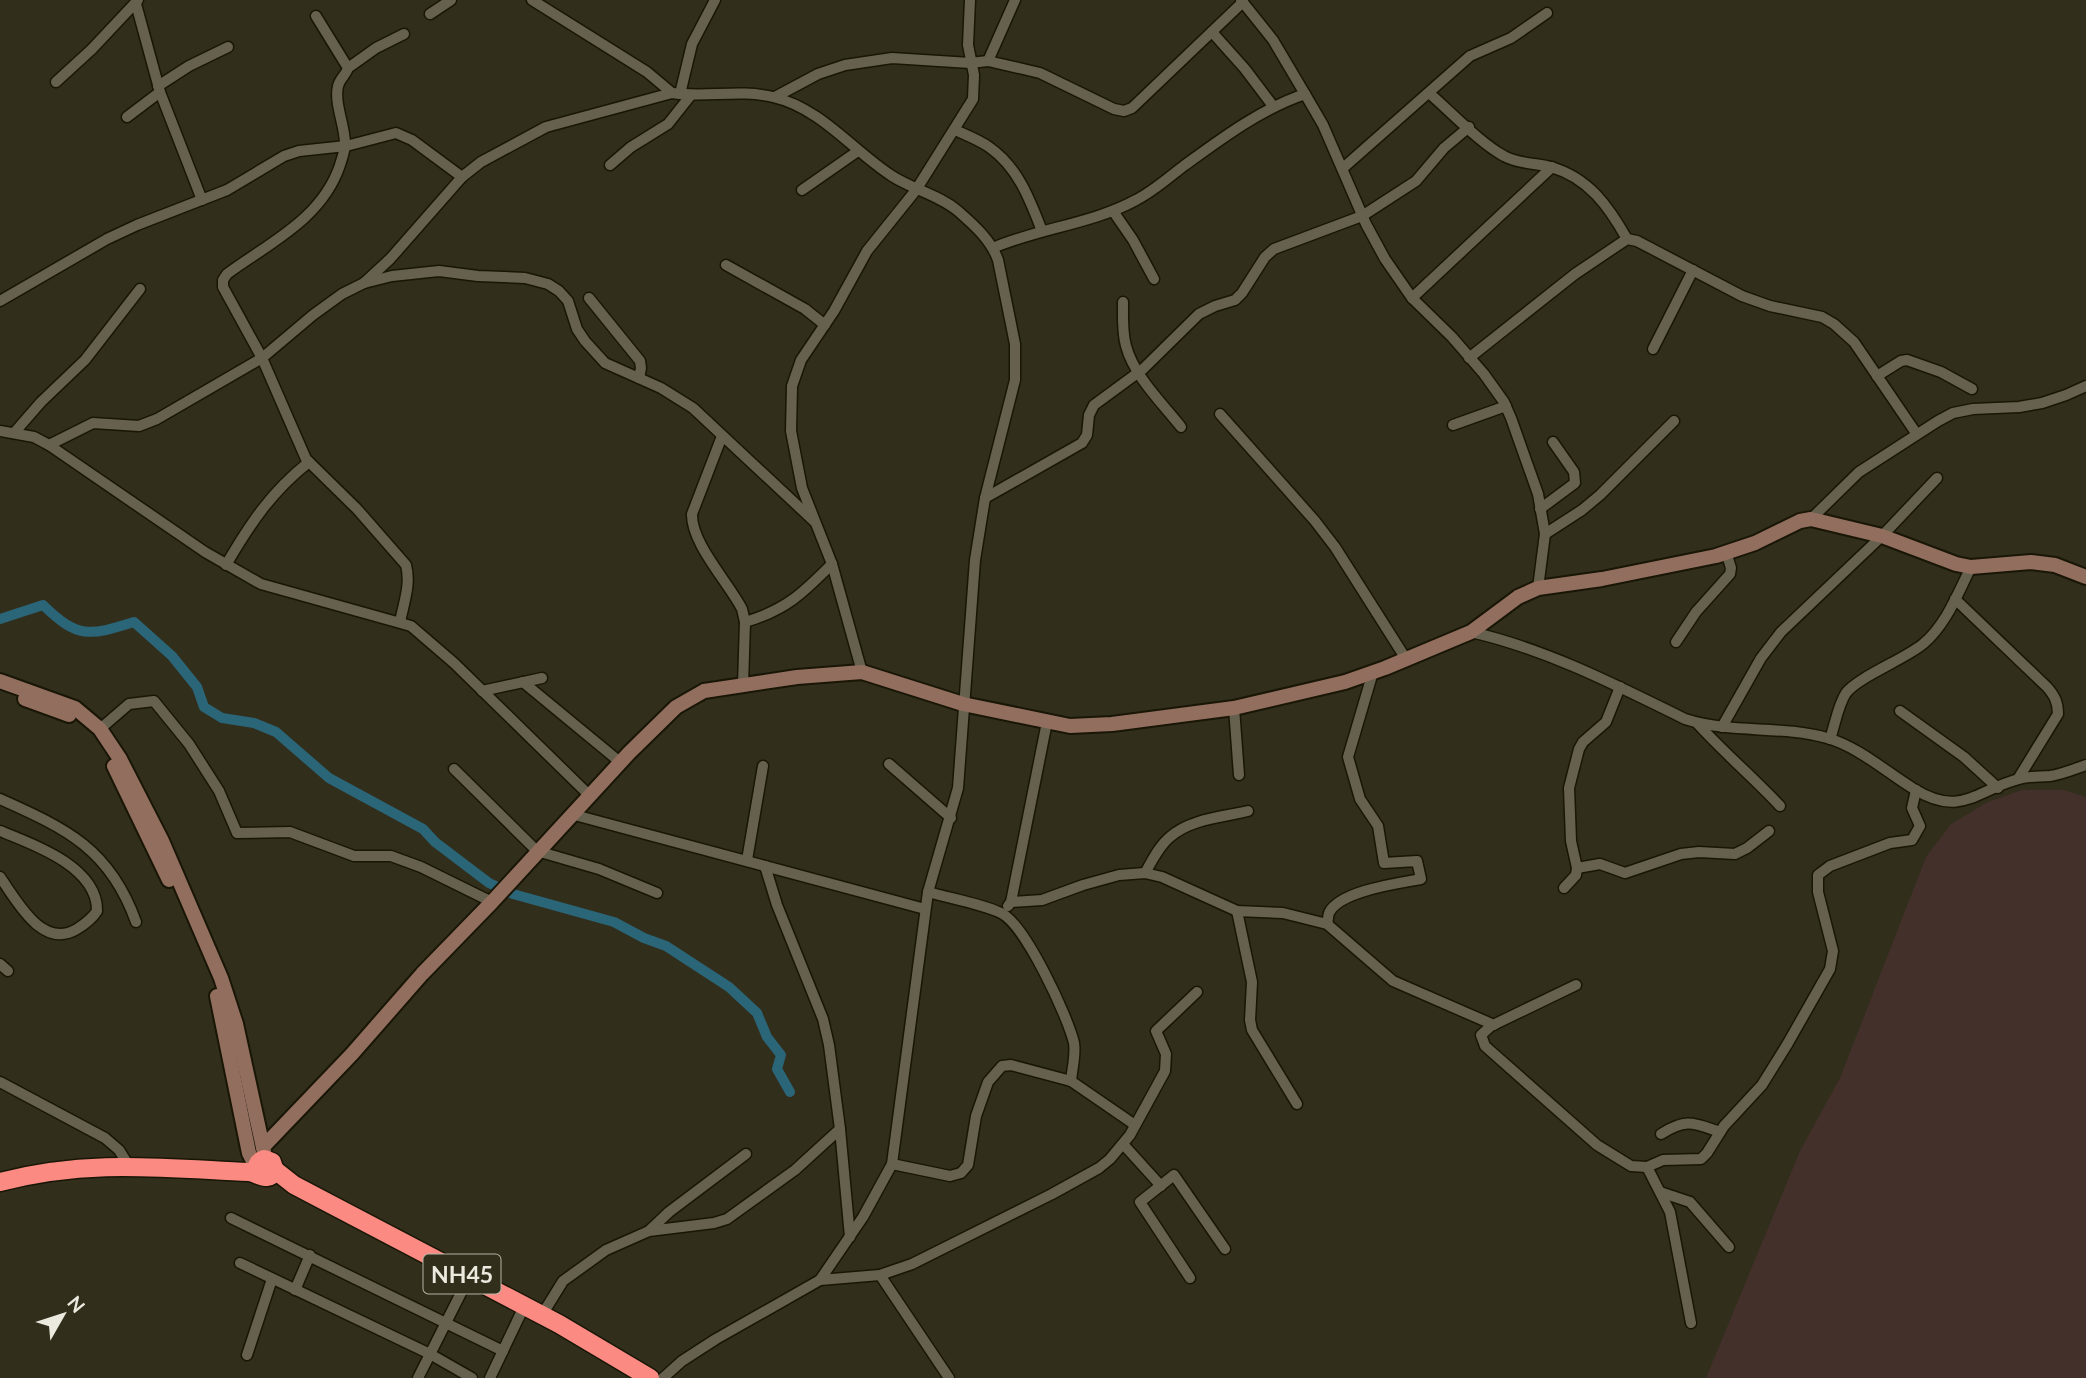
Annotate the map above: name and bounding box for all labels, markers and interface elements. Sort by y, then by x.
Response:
road number: NH45 [424,1254,500,1294]
north arrow [28,1280,98,1350]
text: N [63,1291,90,1317]

